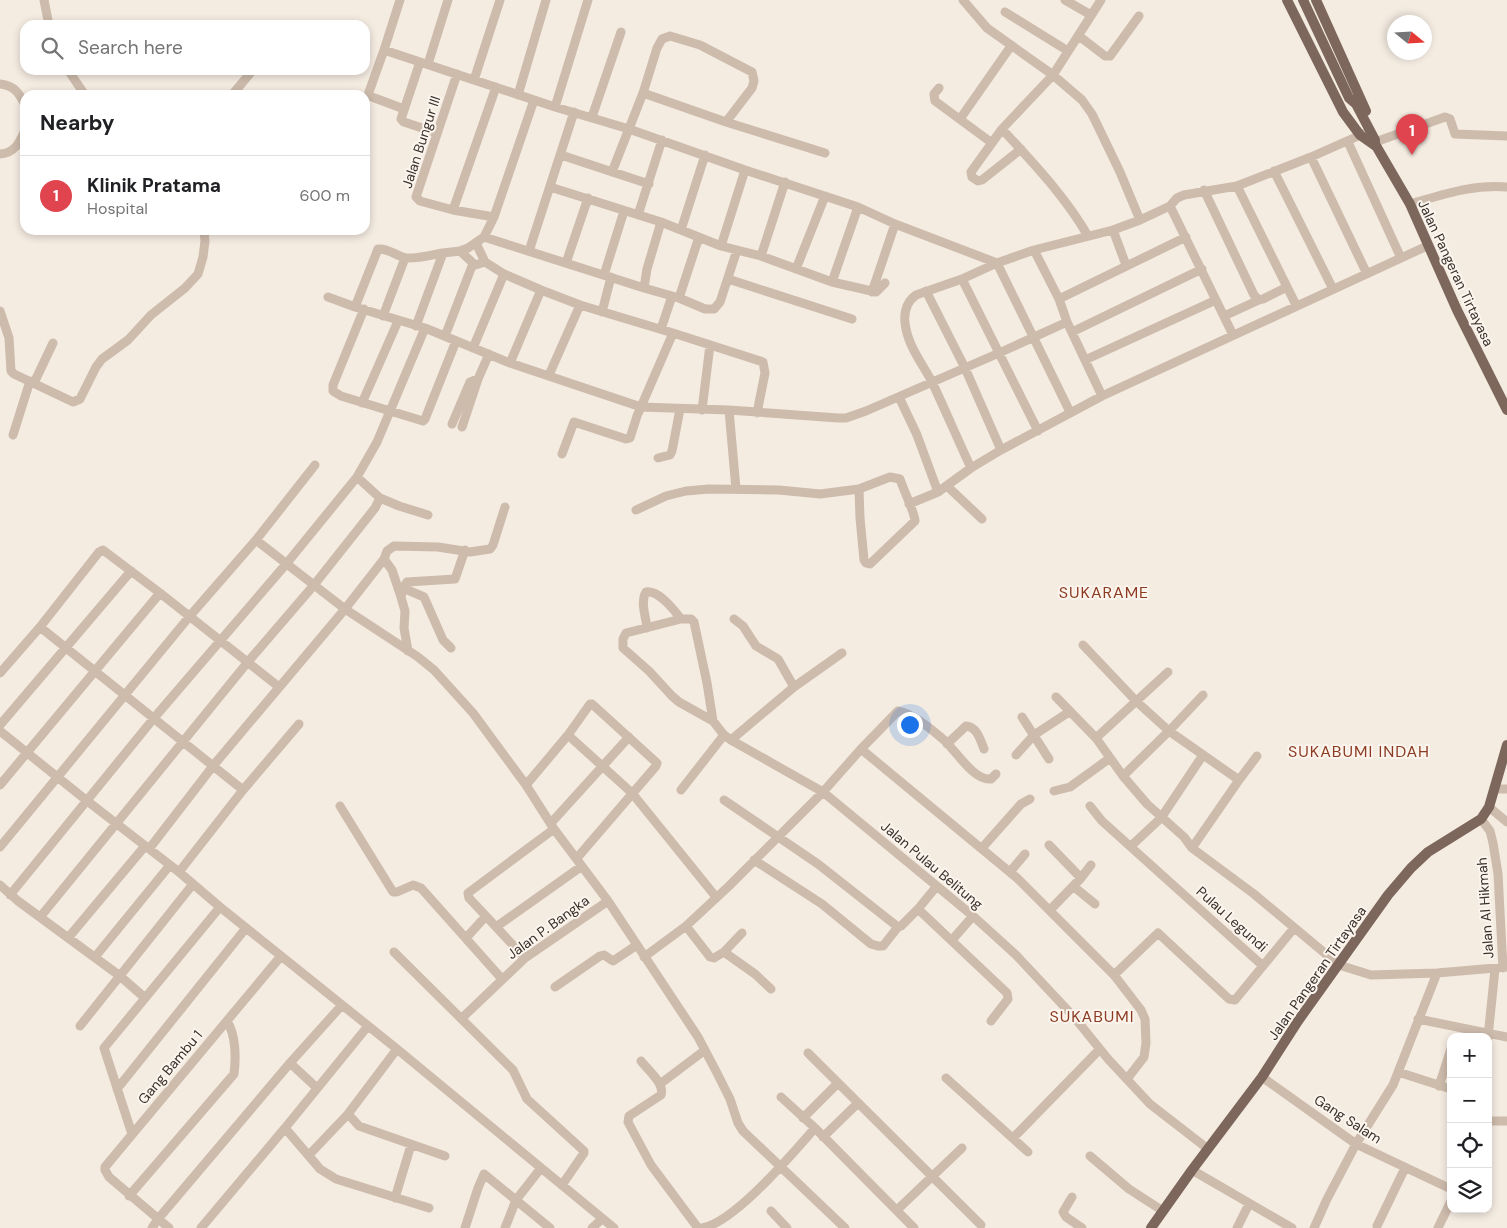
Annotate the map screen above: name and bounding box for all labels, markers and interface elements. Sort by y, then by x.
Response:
north arrow [1387,15,1432,60]
search box [20,20,370,75]
icon: search [38,34,66,62]
text: Search here [78,35,183,60]
street label: Jalan Bungur III [398,93,444,191]
text: Nearby [40,109,114,137]
pin: 1 [1396,114,1428,155]
text: Klinik Pratama [87,173,221,198]
text: 1 [53,185,59,206]
text: 600 m [300,185,350,206]
street label: Jalan Pangeran Tirtayasa [1414,197,1498,349]
text: Hospital [87,198,148,219]
district label: SUKARAME [1059,582,1149,603]
your location [897,712,923,738]
district label: SUKABUMI INDAH [1288,741,1430,762]
street label: Jalan Pulau Belitung [877,817,987,913]
street label: Jalan Al Hikmah [1472,857,1498,959]
street label: Pulau Legundi [1193,882,1271,956]
street label: Jalan P. Bangka [503,891,593,963]
street label: Jalan Pangeran Tirtayasa [1264,903,1370,1043]
district label: SUKABUMI [1049,1006,1135,1027]
street label: Gang Bambu 1 [134,1026,206,1108]
map controls [1447,1033,1492,1213]
button: + [1447,1033,1492,1078]
button: − [1447,1078,1492,1123]
street label: Gang Salam [1311,1091,1385,1147]
button: locate [1447,1123,1492,1168]
button: layers [1447,1168,1492,1213]

